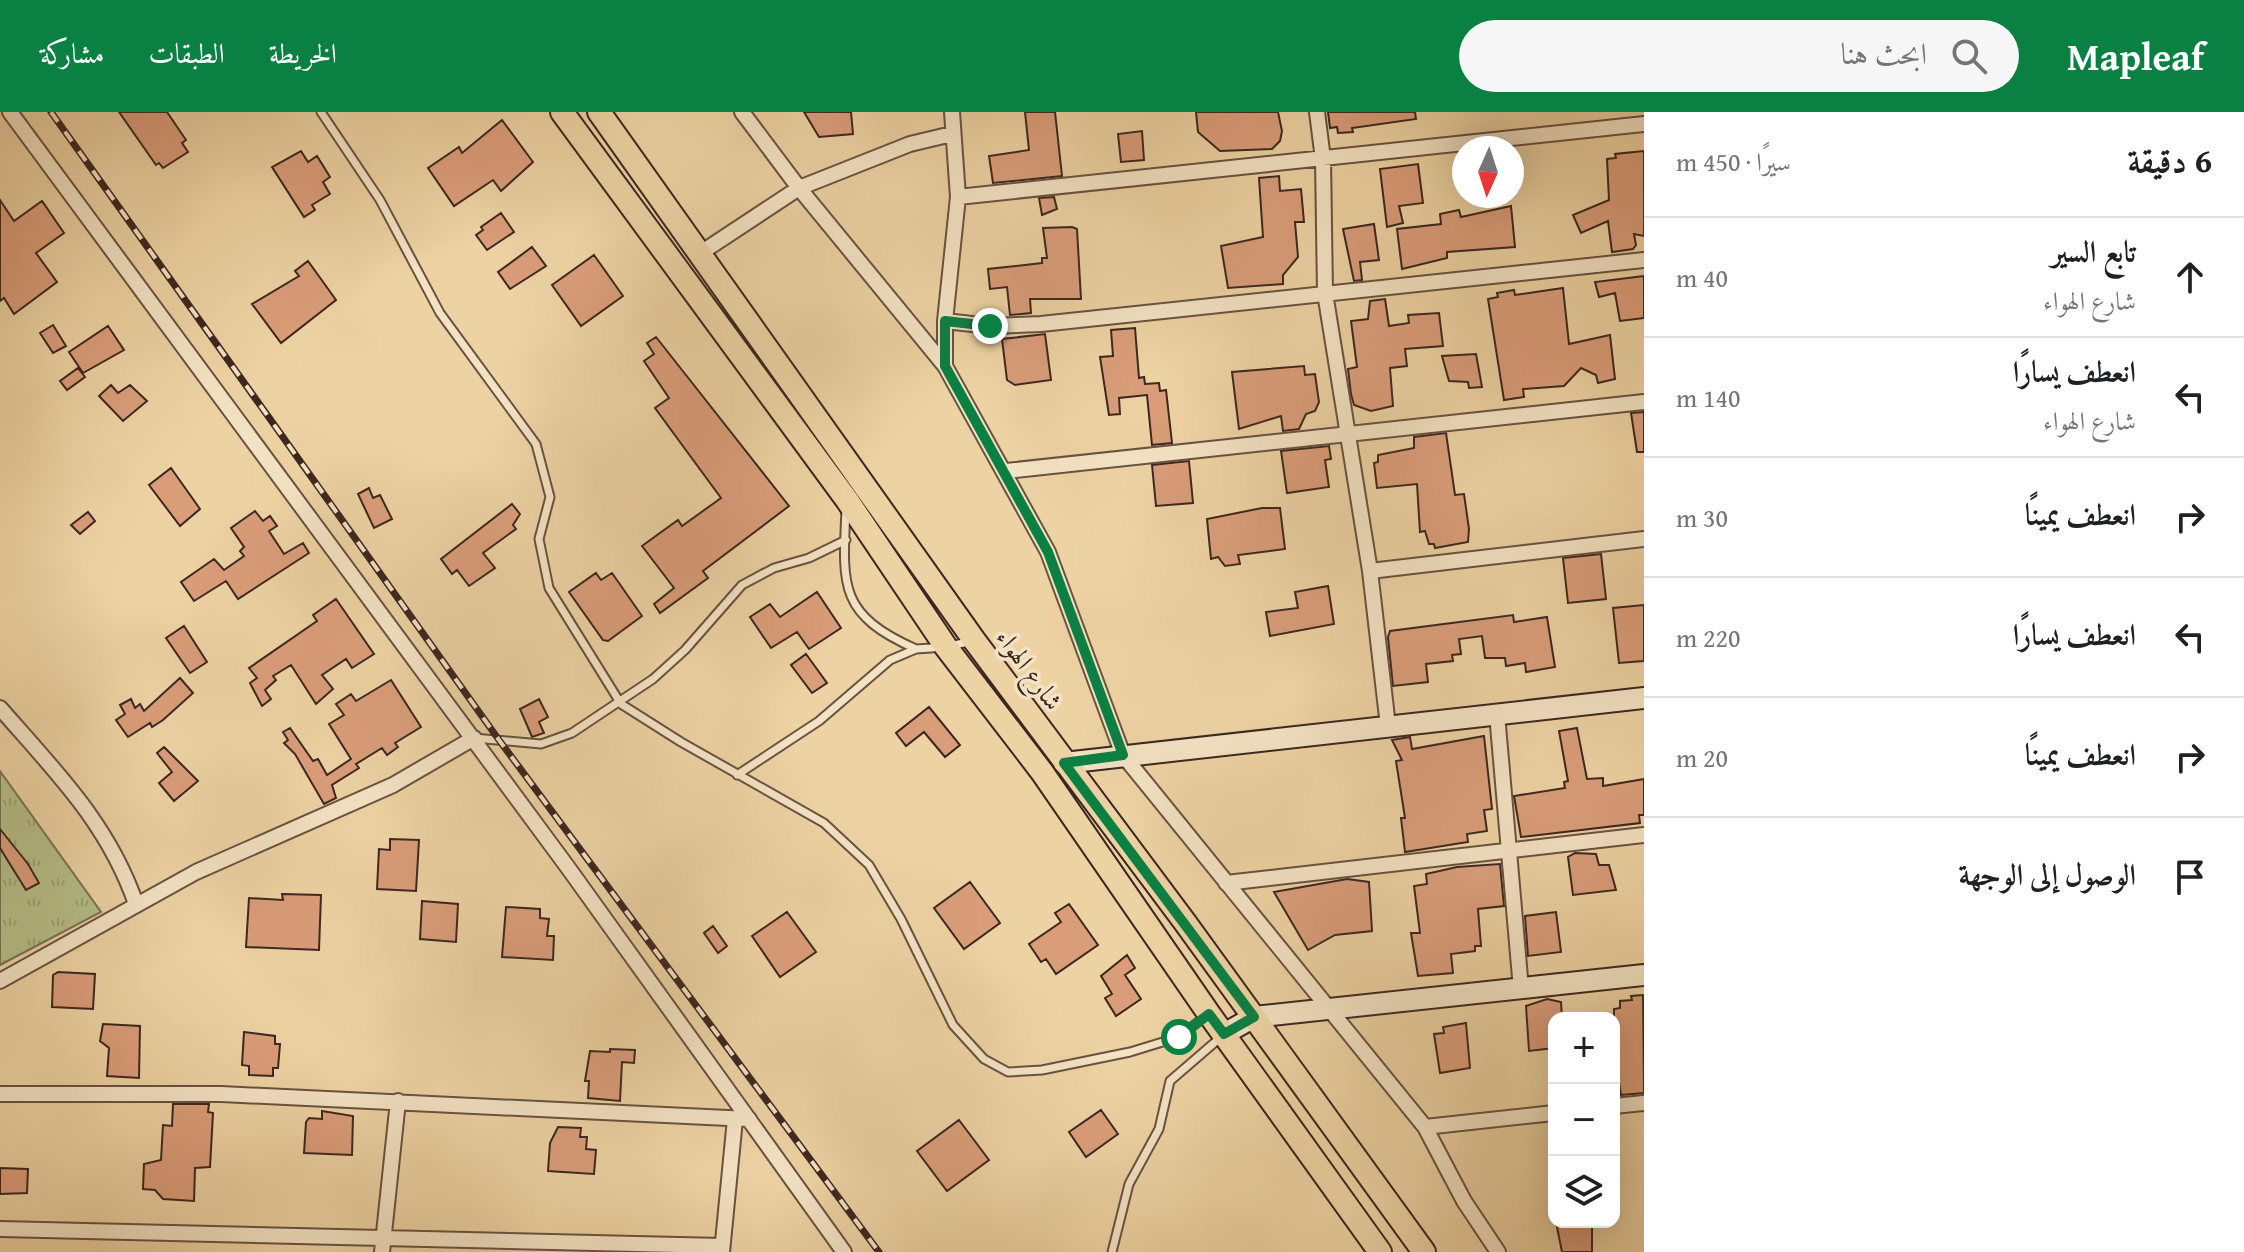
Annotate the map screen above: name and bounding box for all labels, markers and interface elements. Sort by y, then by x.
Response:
search box [1459,20,2019,92]
text: Mapleaf [2067,28,2204,84]
text: ابحث هنا [1840,31,1927,75]
text: مشاركة [40,32,104,73]
text: الطبقات [148,32,225,73]
text: الخريطة [269,32,337,73]
icon: search [1947,34,1991,78]
text: 6 دقيقة [2128,135,2212,184]
north arrow [1452,136,1524,208]
text: سيرًا · 450 m [1676,142,1791,181]
text: تابع السير [2051,229,2136,273]
icon: ahead [2168,255,2212,299]
text: 40 m [1676,258,1728,297]
text: شارع الهواء [2043,281,2136,320]
route end [972,308,1008,344]
text: انعطف يسارًا [2013,349,2136,393]
icon: left [2168,375,2212,419]
text: 140 m [1676,378,1741,417]
text: شارع الهواء [2043,401,2136,440]
text: انعطف يمينًا [2025,492,2136,536]
icon: right [2168,495,2212,539]
text: 30 m [1676,498,1728,537]
text: انعطف يسارًا [2013,612,2136,656]
icon: left [2168,615,2212,659]
text: 220 m [1676,618,1741,657]
street label: شارع الهواء [984,620,1073,720]
text: انعطف يمينًا [2025,732,2136,776]
icon: right [2168,735,2212,779]
text: 20 m [1676,738,1728,777]
text: الوصول إلى الوجهة [1958,852,2136,896]
icon: arrive [2168,855,2212,899]
map controls [1548,1012,1620,1228]
button: + [1548,1012,1620,1084]
route start [1161,1019,1197,1055]
button: − [1548,1084,1620,1156]
button: layers [1548,1156,1620,1228]

